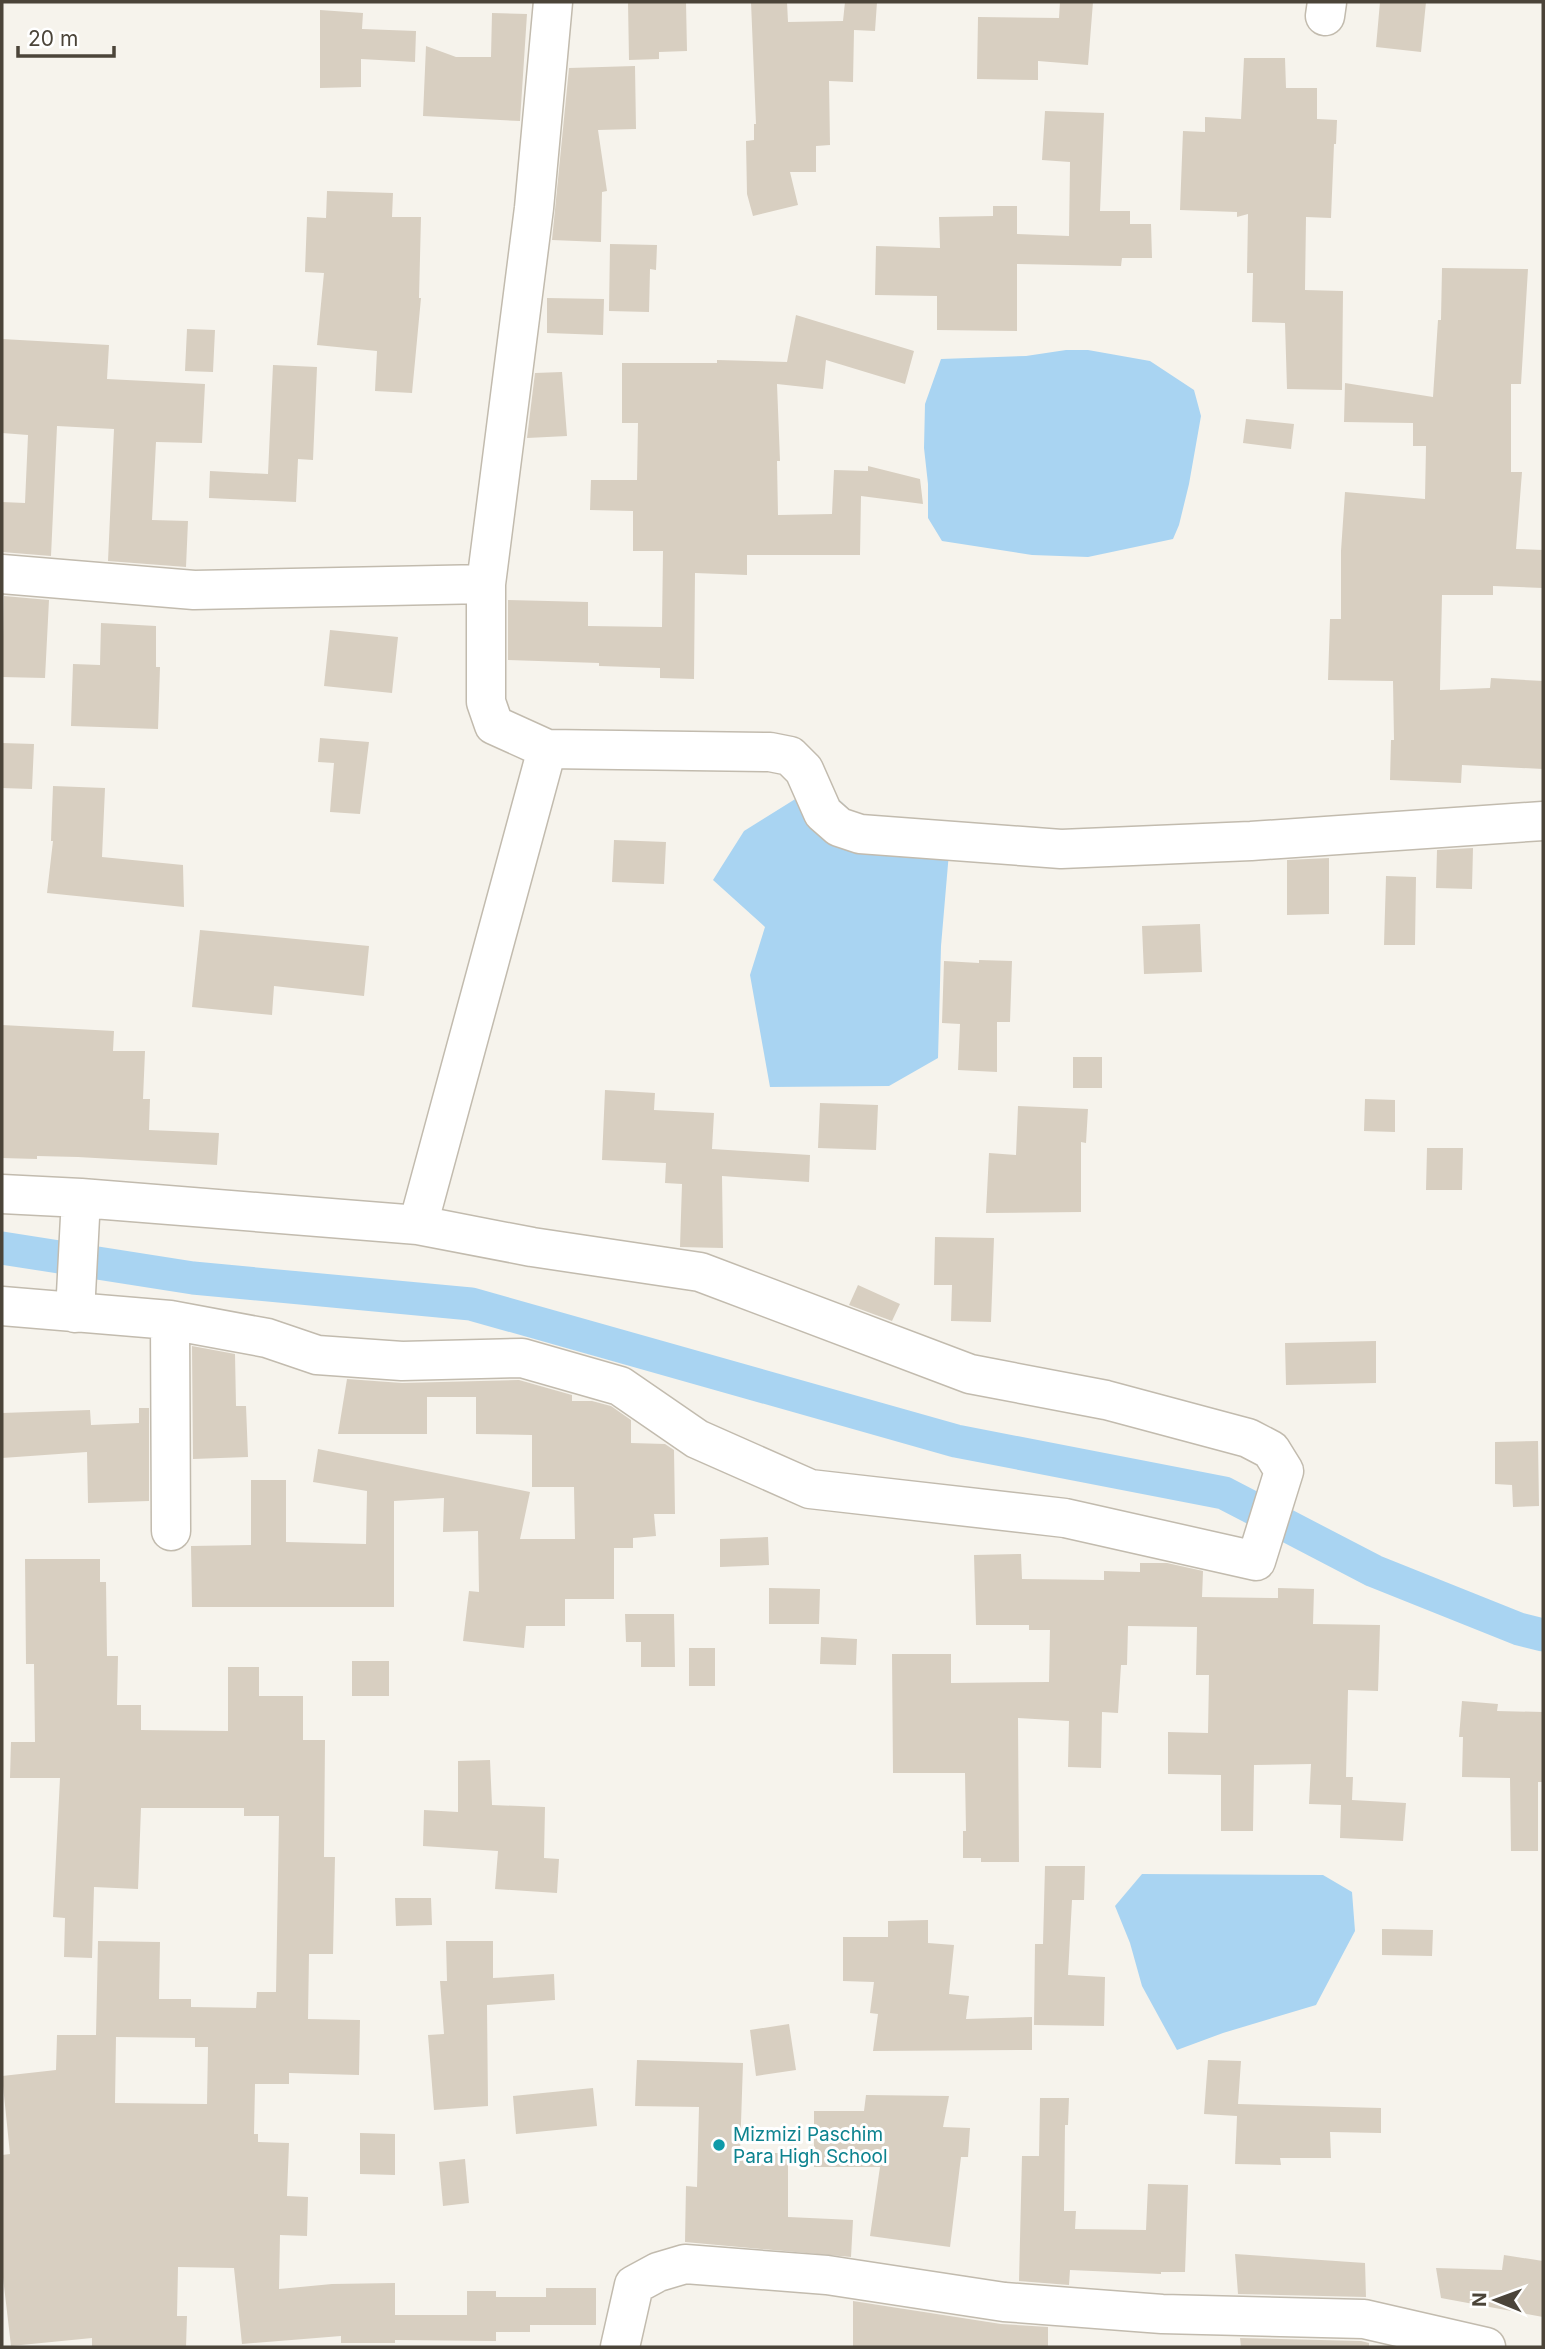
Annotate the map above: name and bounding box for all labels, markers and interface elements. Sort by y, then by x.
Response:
scale bar [18,14,114,58]
text: 20 m [28,26,78,51]
place label: Mizmizi Paschim Para High School [733,2123,888,2168]
marker: Mizmizi Paschim Para High School [711,2137,727,2153]
north arrow [1461,2265,1531,2335]
text: N [1468,2292,1491,2307]

